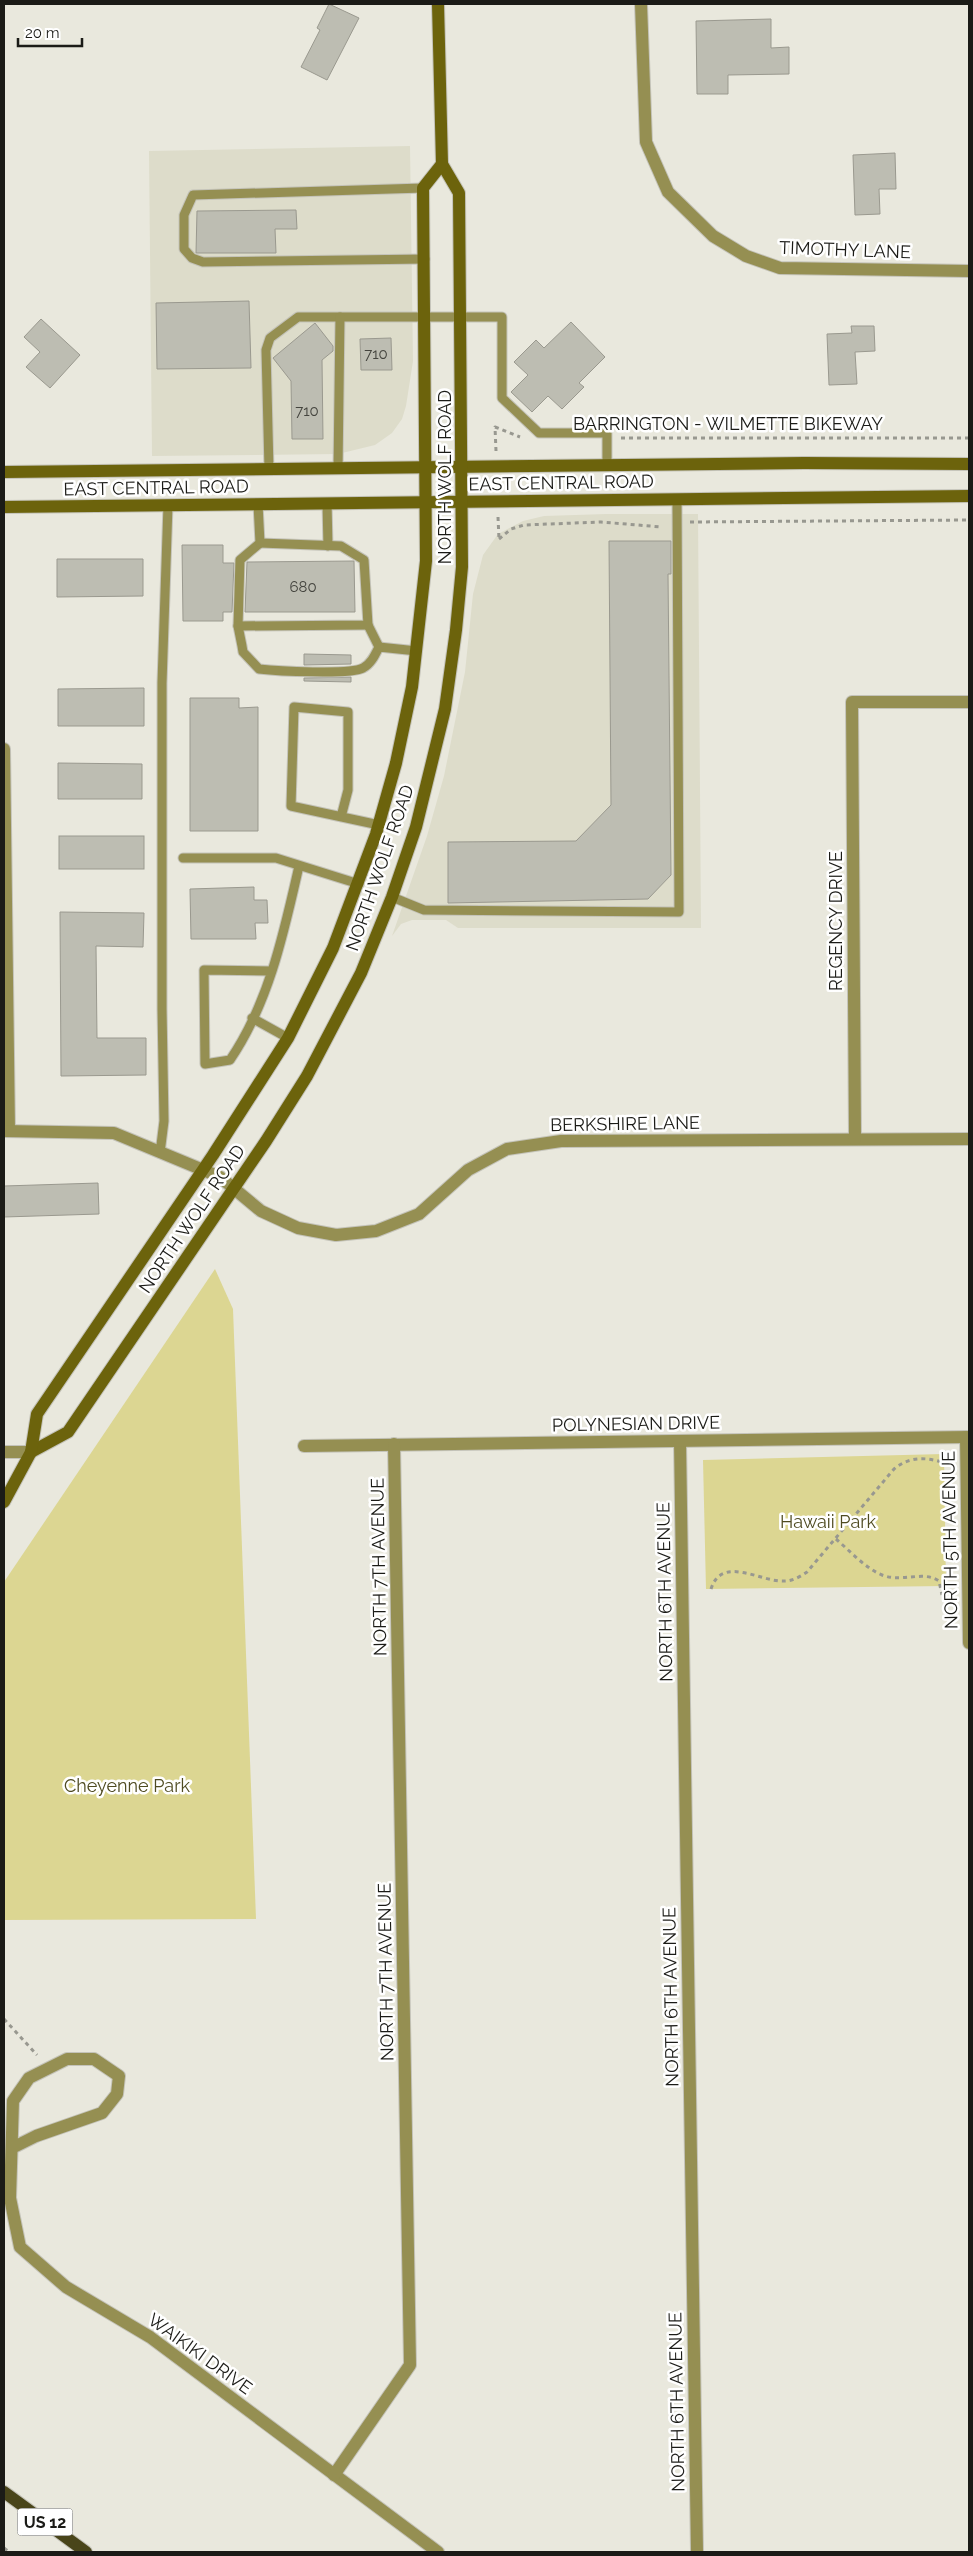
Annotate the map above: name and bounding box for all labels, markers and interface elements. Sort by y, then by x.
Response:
scale bar [18,15,81,47]
text: 20 m [25,24,60,42]
street label: TIMOTHY LANE [779,237,911,262]
house number: 710 [364,345,388,363]
street label: NORTH WOLF ROAD [434,390,455,564]
house number: 710 [295,402,319,420]
street label: BARRINGTON - WILMETTE BIKEWAY [573,413,883,434]
street label: EAST CENTRAL ROAD [468,470,654,495]
street label: EAST CENTRAL ROAD [63,475,249,500]
house number: 680 [289,578,317,596]
street label: NORTH WOLF ROAD [341,782,418,954]
street label: REGENCY DRIVE [825,851,846,991]
street label: BERKSHIRE LANE [550,1112,700,1135]
street label: NORTH WOLF ROAD [134,1141,249,1297]
street label: POLYNESIAN DRIVE [552,1412,720,1435]
street label: NORTH 5TH AVENUE [937,1451,962,1629]
street label: NORTH 7TH AVENUE [366,1478,391,1656]
street label: NORTH 6TH AVENUE [652,1502,677,1682]
park label: Hawaii Park [780,1511,877,1532]
park label: Cheyenne Park [64,1775,190,1796]
street label: NORTH 7TH AVENUE [373,1883,398,2061]
street label: NORTH 6TH AVENUE [658,1907,683,2087]
street label: WAIKIKI DRIVE [144,2309,256,2398]
street label: NORTH 6TH AVENUE [664,2312,689,2492]
road number: US 12 [18,2508,72,2536]

